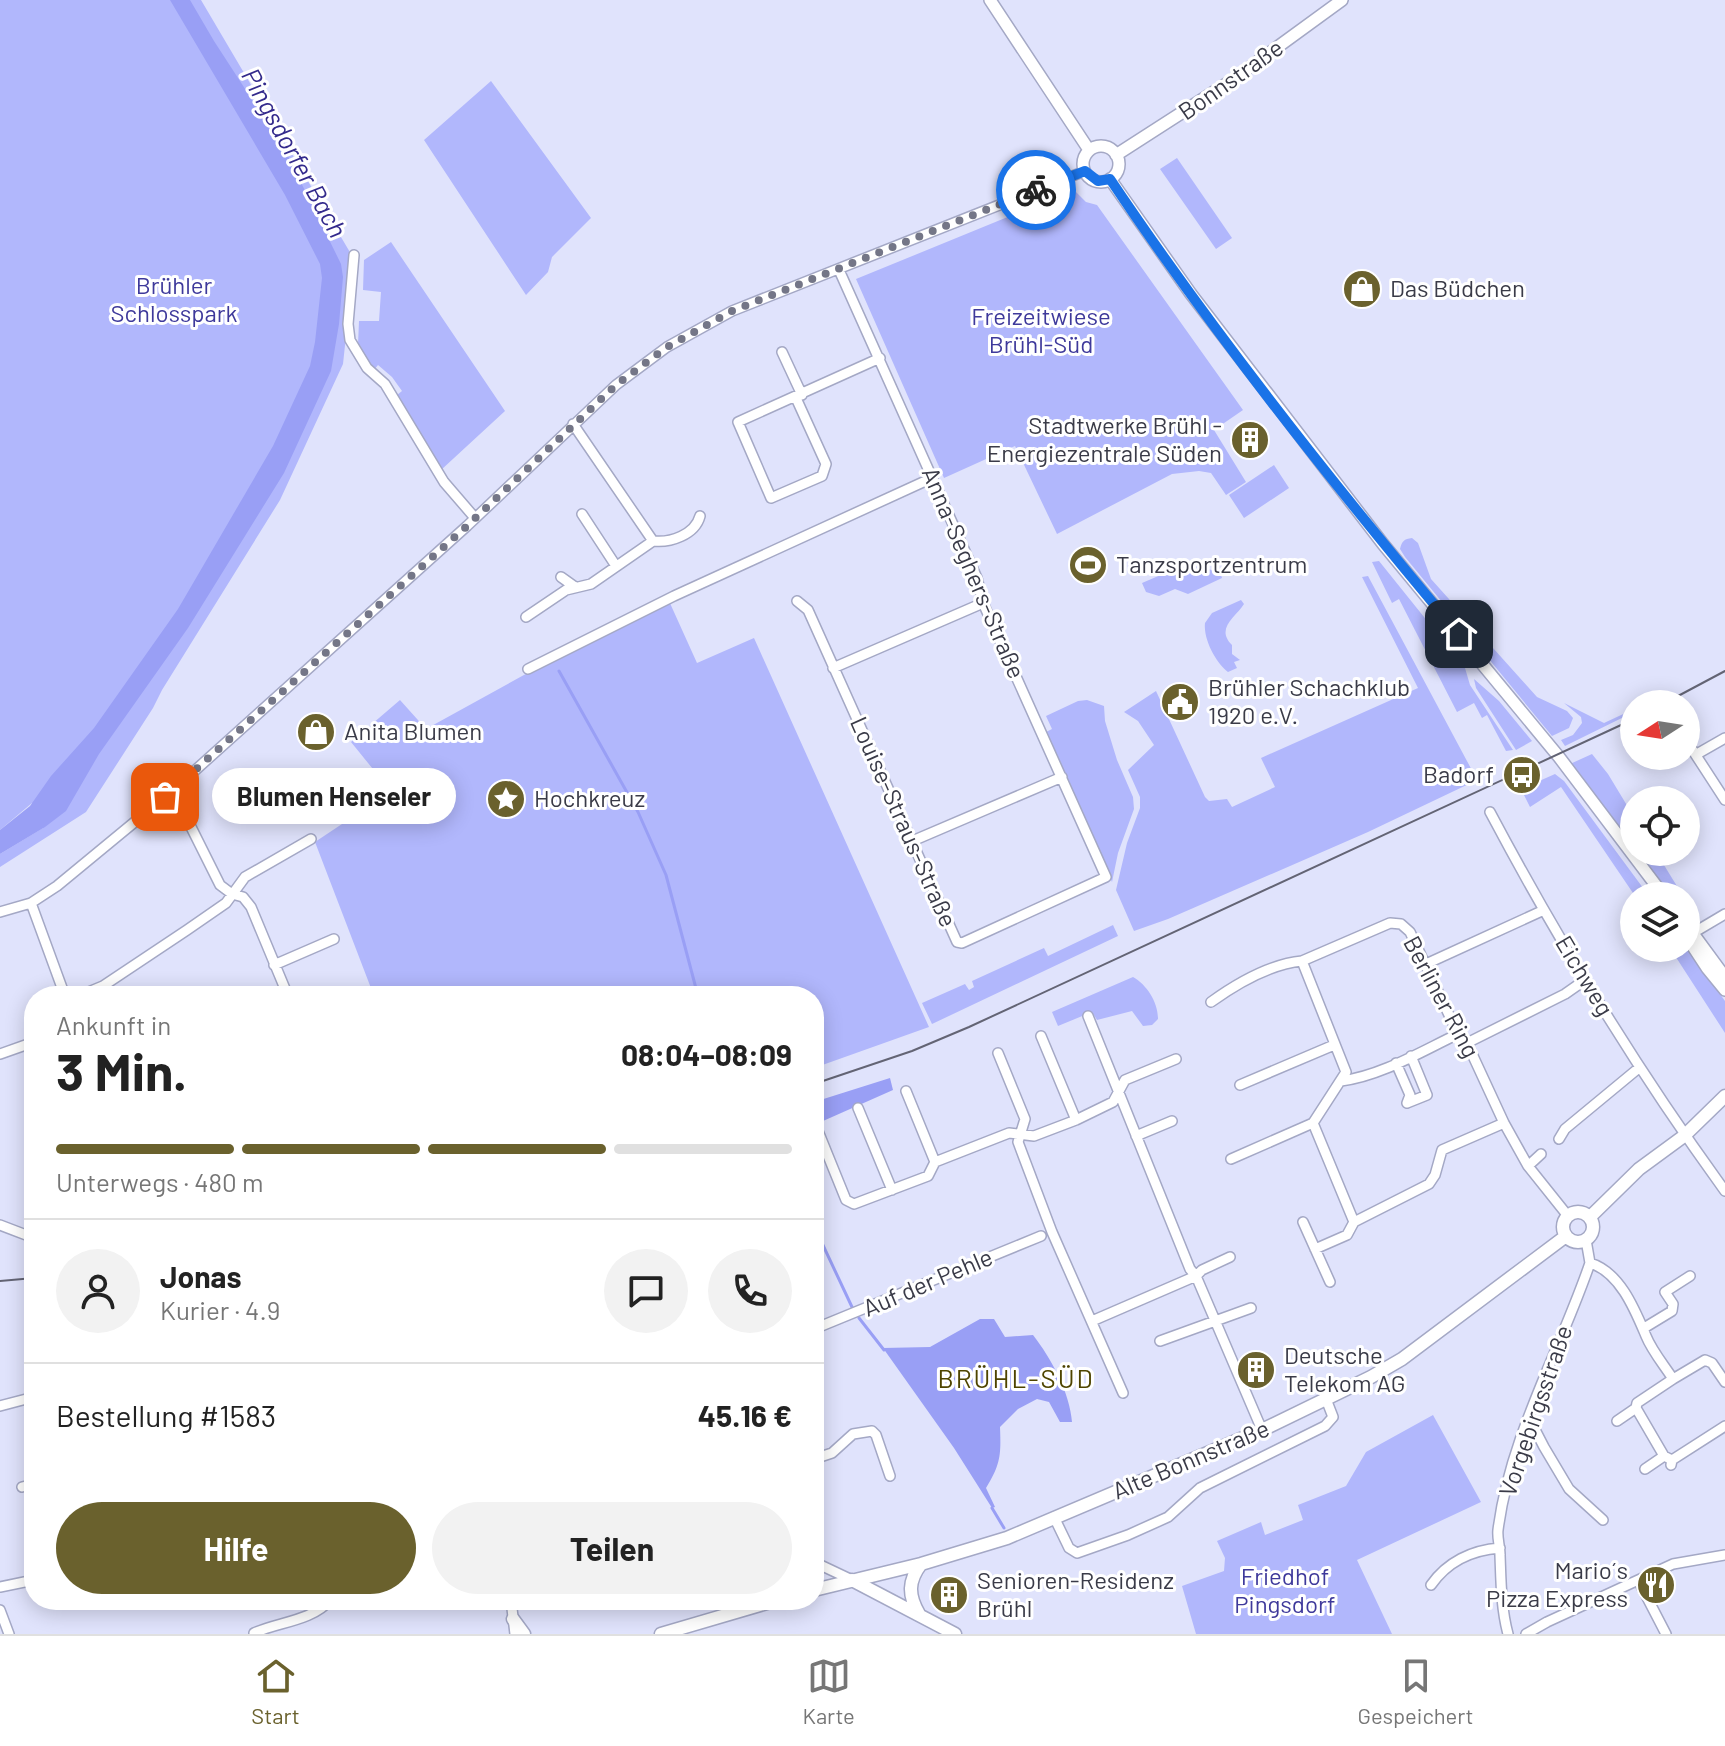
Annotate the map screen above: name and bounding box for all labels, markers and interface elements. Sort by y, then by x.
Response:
street label: Bonnstraße [1172,32,1288,125]
water label: Pingsdorfer Bach [236,62,355,242]
courier [996,150,1076,230]
icon: bike [1014,168,1058,212]
shop icon: Das Büdchen [1341,268,1383,310]
park label: Brühler Schlosspark [110,270,238,327]
place label: Das Büdchen [1390,273,1525,302]
park label: Freizeitwiese Brühl-Süd [971,301,1111,358]
place label: Stadtwerke Brühl - Energiezentrale Süden [987,410,1222,467]
building icon: Stadtwerke Brühl - Energiezentrale Süden [1229,419,1271,461]
street label: Anna-Seghers-Straße [917,462,1032,683]
sports icon: Tanzsportzentrum [1067,544,1109,586]
place label: Tanzsportzentrum [1116,549,1307,578]
pin [1425,600,1493,668]
icon: home [1437,612,1481,656]
place label: Brühler Schachklub 1920 e.V. [1208,672,1410,729]
public building icon: Brühler Schachklub 1920 e.V. [1159,681,1201,723]
north arrow [1620,690,1700,770]
map controls [1620,690,1700,962]
shop icon: Anita Blumen [295,711,337,753]
street label: Louise-Straus-Straße [845,712,964,931]
place label: Anita Blumen [344,716,482,745]
bus stop icon: Badorf [1501,754,1543,796]
place label: Badorf [1423,759,1494,788]
pin [131,763,199,831]
callout: Blumen Henseler [213,769,457,825]
icon: bag [143,775,187,819]
place icon: Hochkreuz [485,778,527,820]
text: Blumen Henseler [237,780,431,811]
place label: Hochkreuz [534,783,645,812]
button: locate [1620,786,1700,866]
button: layers [1620,882,1700,962]
street label: Berliner Ring [1398,930,1487,1062]
street label: Eichweg [1550,930,1620,1021]
text: Ankunft in [56,1009,171,1040]
text: 08:04–08:09 [621,1036,792,1072]
text: 3 Min. [56,1039,187,1101]
text: Unterwegs · 480 m [56,1166,264,1197]
street label: Auf der Pehle [858,1241,997,1322]
button: person [56,1249,140,1333]
button: chat [604,1249,688,1333]
button: phone [708,1249,792,1333]
text: Jonas [160,1258,242,1294]
text: Kurier · 4.9 [160,1294,280,1325]
street label: Vorgebirgsstraße [1492,1321,1577,1500]
place label: Deutsche Telekom AG [1284,1340,1405,1397]
building icon: Deutsche Telekom AG [1235,1349,1277,1391]
district label: BRÜHL-SÜD [937,1362,1095,1393]
text: Bestellung #1583 [56,1397,276,1433]
text: 45.16 € [698,1397,792,1433]
street label: Alte Bonnstraße [1108,1413,1273,1505]
button: Hilfe [56,1502,416,1594]
button: Teilen [432,1502,792,1594]
place label: Mario´s Pizza Express [1486,1555,1628,1612]
park label: Friedhof Pingsdorf [1234,1561,1336,1618]
restaurant icon: Mario´s Pizza Express [1635,1564,1677,1606]
place label: Senioren-Residenz Brühl [977,1565,1174,1622]
building icon: Senioren-Residenz Brühl [928,1574,970,1616]
tab: Start [251,1654,300,1728]
tab: Karte [802,1654,855,1728]
tab: Gespeichert [1358,1654,1474,1728]

